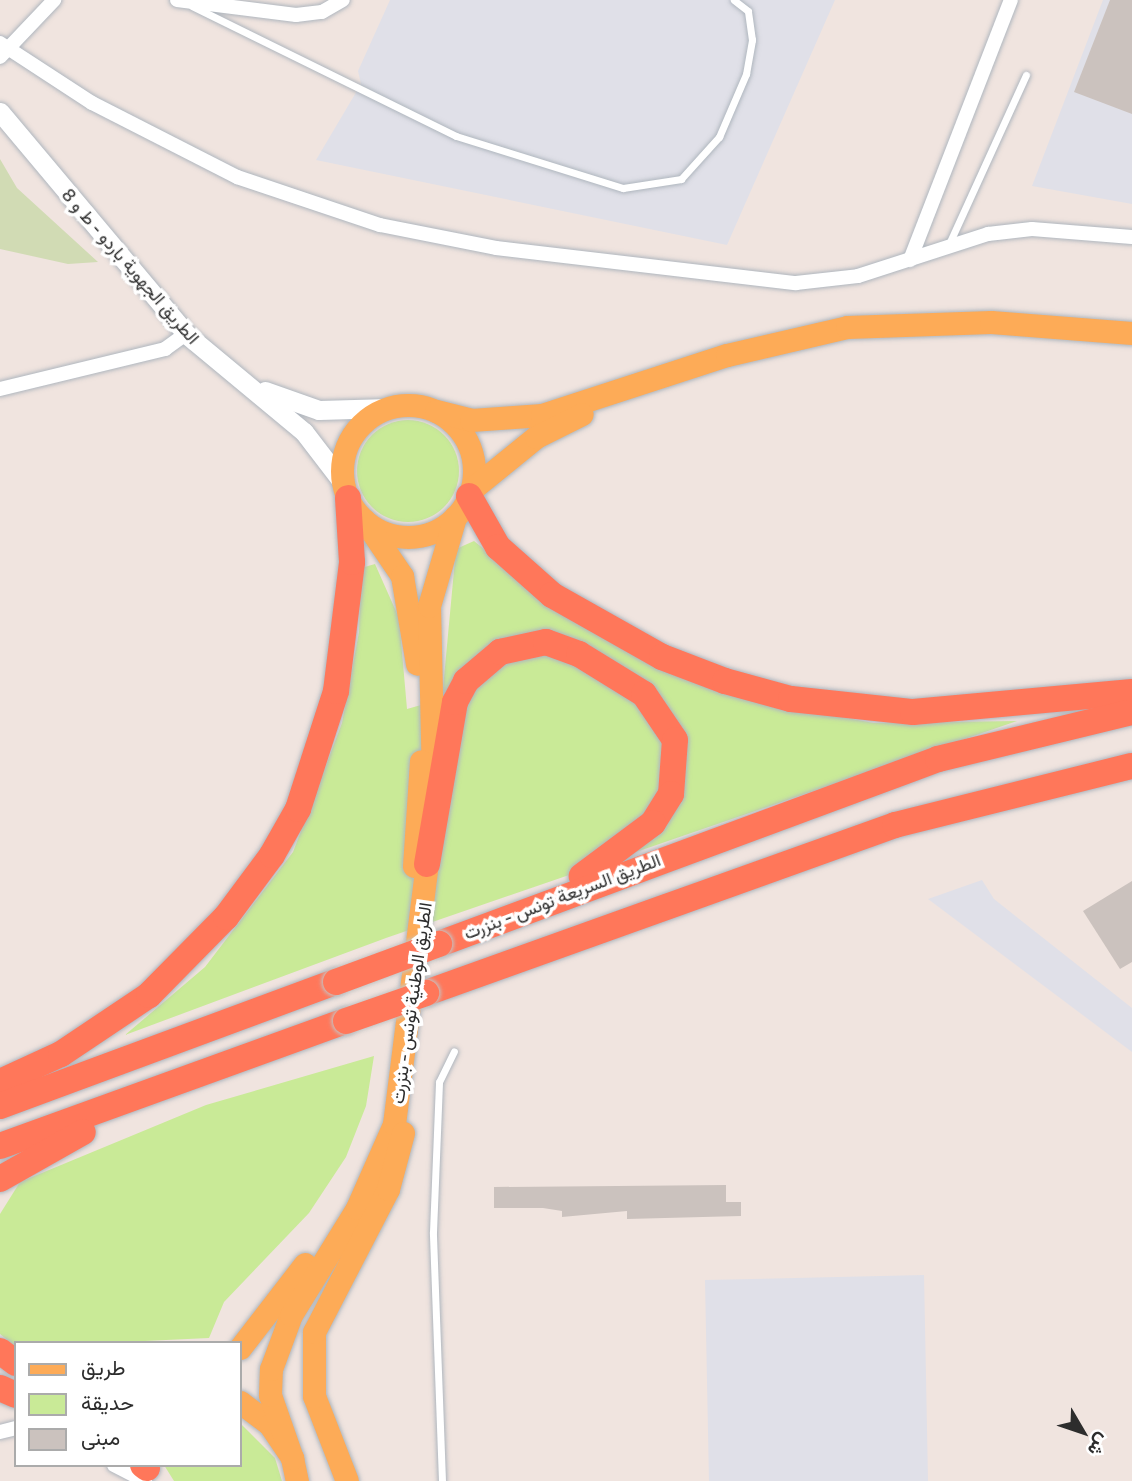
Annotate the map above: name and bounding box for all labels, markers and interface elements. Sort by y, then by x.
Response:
street label: الطريق الجهوية باردو - ط و 8 [58,184,204,348]
street label: الطريق السريعة تونس - بنزرت [461,848,663,944]
street label: الطريق الوطنية تونس - بنزرت [386,901,436,1105]
legend [14,1341,242,1467]
text: طريق [81,1354,126,1380]
text: حديقة [81,1389,134,1415]
north arrow [1048,1397,1118,1467]
text: مبنى [81,1424,120,1450]
text: ش [1084,1429,1116,1462]

